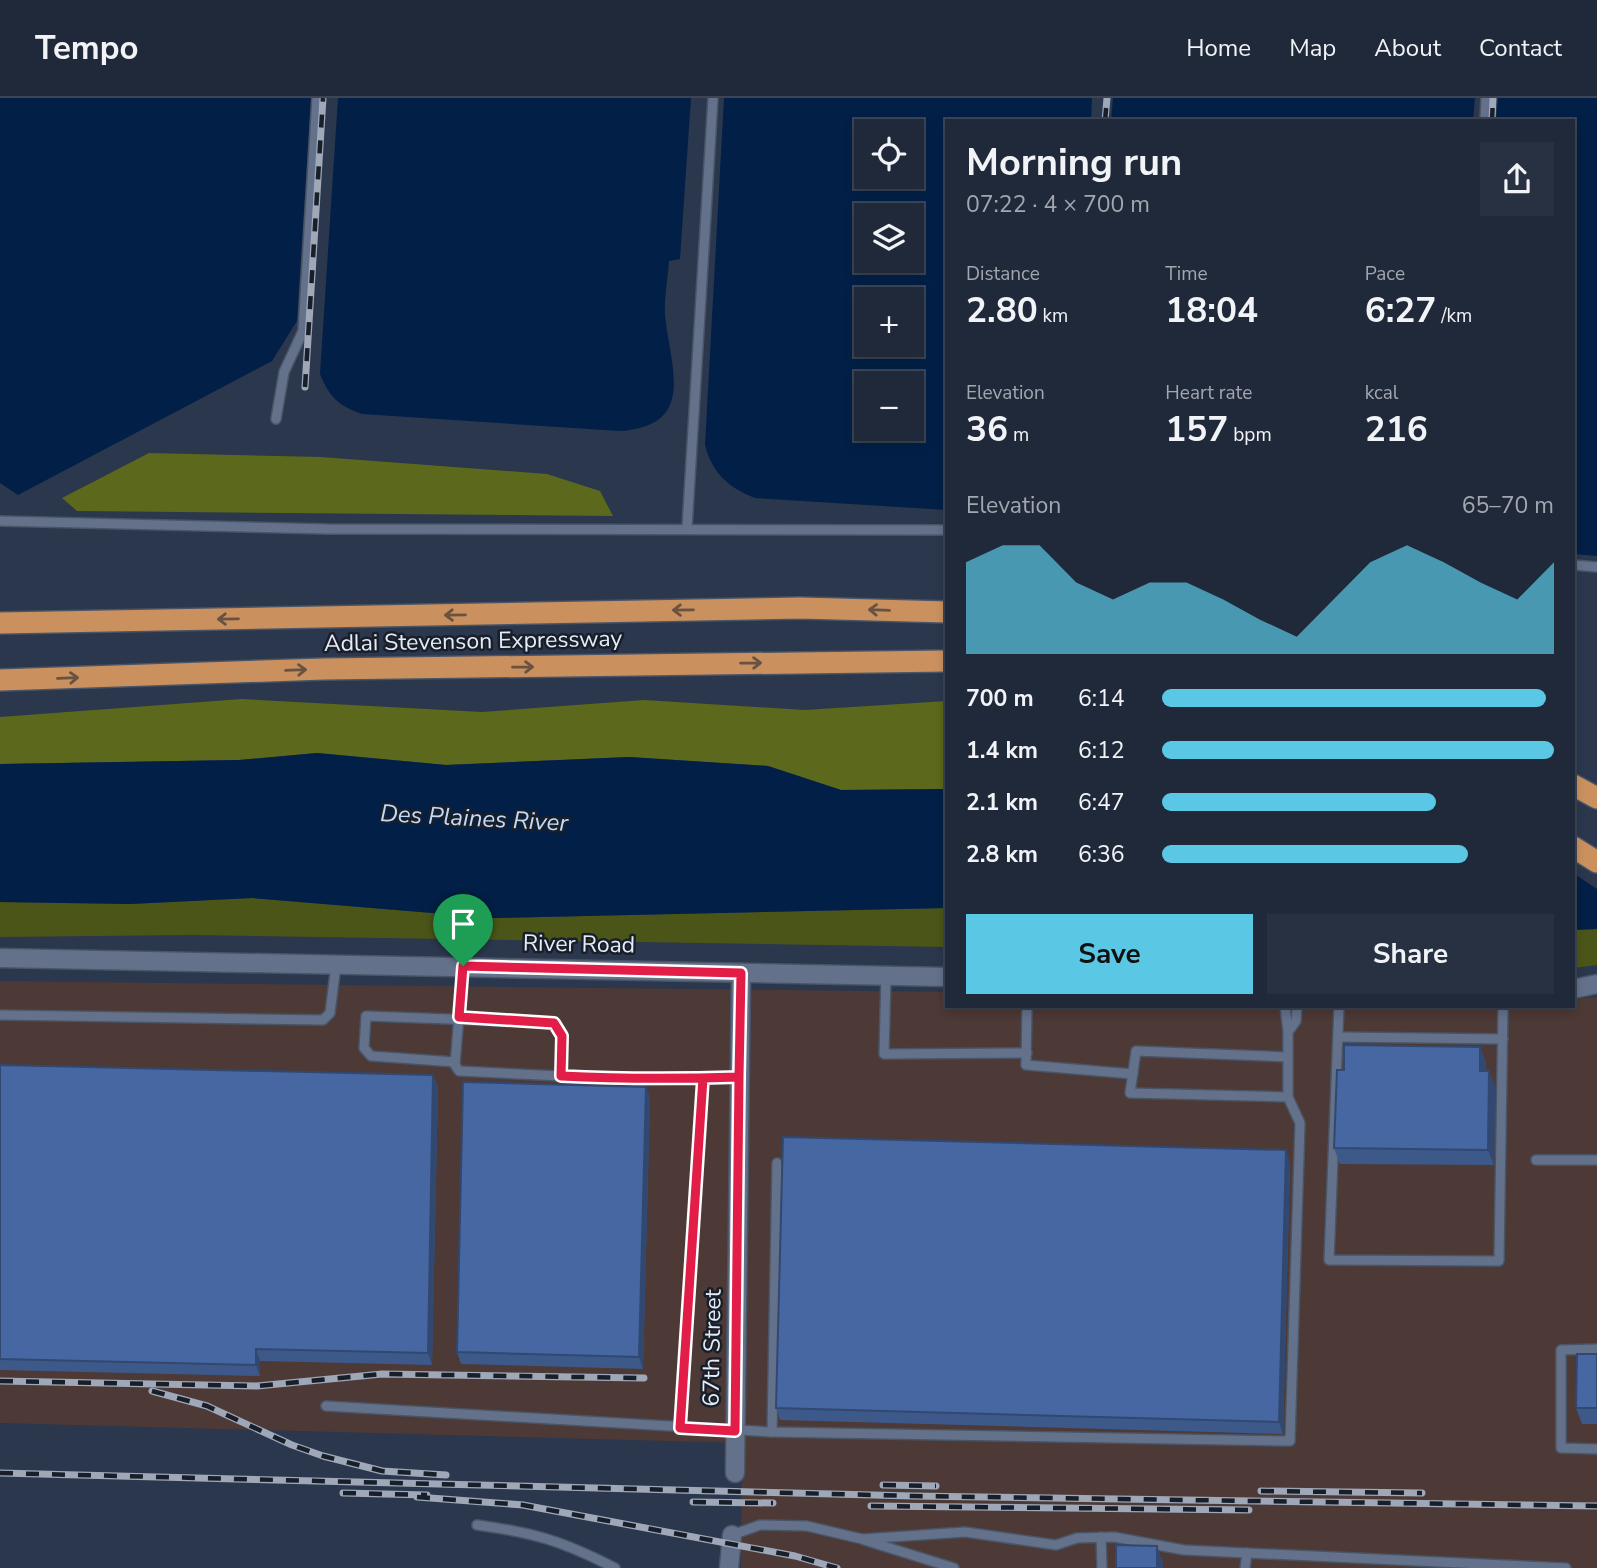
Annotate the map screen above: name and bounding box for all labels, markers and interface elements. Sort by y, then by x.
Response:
text: Tempo [35,26,139,71]
text: Home [1186,32,1251,64]
text: Map [1289,32,1336,64]
text: About [1374,32,1441,64]
text: Contact [1479,32,1562,64]
map controls [854,119,924,441]
button: locate [854,119,924,189]
text: Morning run [966,137,1182,188]
button: share [1480,142,1554,216]
text: 07:22 · 4 × 700 m [966,189,1150,220]
button: layers [854,203,924,273]
text: Distance [966,261,1040,287]
text: Time [1165,261,1208,287]
text: Pace [1365,261,1405,287]
button: + [854,287,924,357]
text: 2.80 [966,287,1038,334]
text: 18:04 [1165,287,1258,334]
text: 6:27 [1365,287,1436,334]
text: km [1038,303,1068,329]
text: /km [1436,303,1472,329]
button: − [854,371,924,441]
text: Elevation [966,380,1045,406]
text: Heart rate [1165,380,1252,406]
text: kcal [1365,380,1398,406]
text: 36 [966,406,1008,453]
text: 157 [1165,406,1228,453]
text: 216 [1365,406,1428,453]
text: m [1008,422,1029,448]
text: bpm [1228,422,1272,448]
text: Elevation [966,490,1061,521]
text: 65–70 m [1462,490,1554,521]
one-way arrow [672,603,695,617]
one-way arrow [867,603,890,617]
one-way arrow [444,608,467,621]
one-way arrow [217,612,240,626]
street label: Adlai Stevenson Expressway [324,623,623,659]
one-way arrow [739,657,762,670]
one-way arrow [511,660,534,673]
one-way arrow [284,663,307,676]
one-way arrow [56,671,79,684]
text: 700 m [966,683,1034,714]
text: 6:14 [1078,683,1125,714]
text: 1.4 km [966,735,1038,766]
text: 6:12 [1078,735,1125,766]
text: 2.1 km [966,787,1038,818]
text: 6:47 [1078,787,1125,818]
water label: Des Plaines River [379,797,570,839]
text: 2.8 km [966,839,1038,870]
text: 6:36 [1078,839,1125,870]
pin [433,894,493,966]
icon: arrive [444,905,482,943]
button: Save [966,914,1253,994]
button: Share [1267,914,1554,994]
street label: River Road [523,928,635,960]
street label: 67th Street [695,1288,729,1407]

